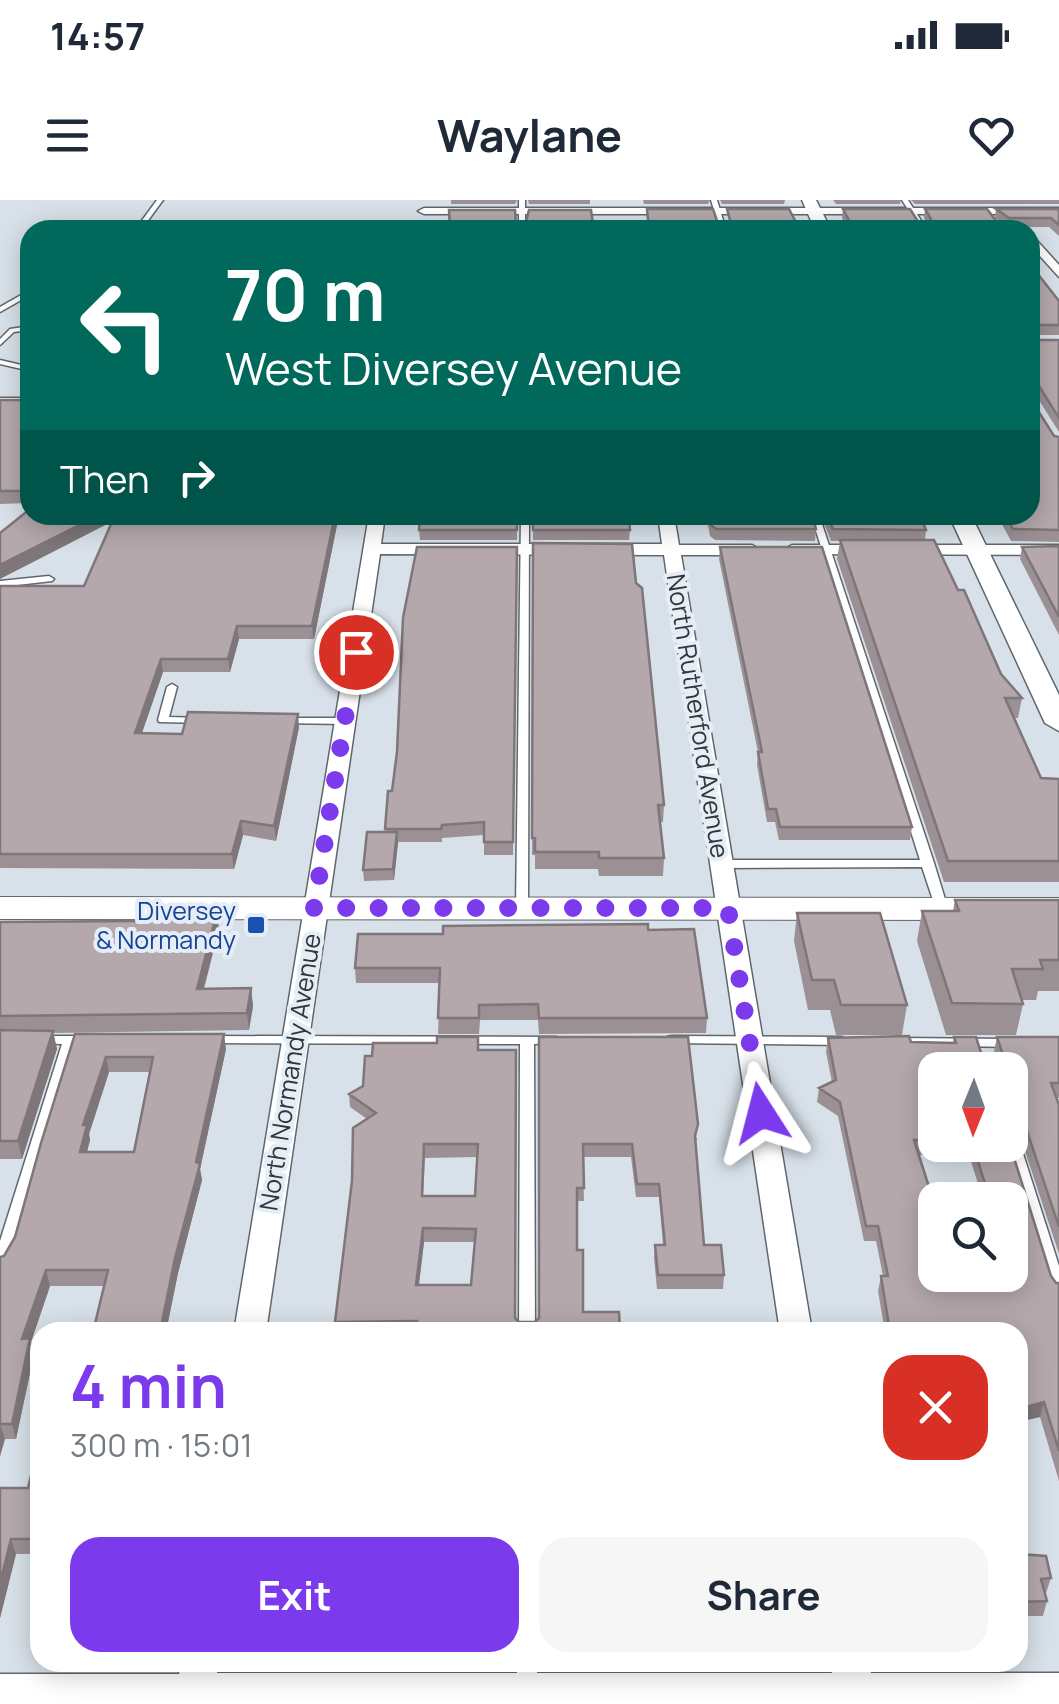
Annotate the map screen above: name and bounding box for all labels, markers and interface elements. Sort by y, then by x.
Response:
text: 14:57 [50,9,145,61]
text: Waylane [437,104,622,166]
icon: menu [40,108,95,163]
icon: heart [964,108,1019,163]
text: 70 m [225,246,385,342]
icon: left [60,260,190,390]
text: West Diversey Avenue [225,337,682,399]
icon: right [169,450,224,505]
text: Then [60,452,149,504]
street label: North Rutherford Avenue [659,571,738,860]
pin [314,610,399,695]
icon: arrive [329,625,384,680]
place label: Diversey & Normandy [96,893,236,957]
marker: Diversey & Normandy [245,914,267,936]
street label: North Normandy Avenue [250,931,329,1213]
north arrow [918,1052,1028,1162]
map controls [918,1052,1028,1292]
position arrow [709,1061,813,1165]
button: search [918,1182,1028,1292]
text: 4 min [70,1344,227,1426]
button: close [883,1355,988,1460]
text: 300 m · 15:01 [70,1423,253,1467]
button: Exit [70,1537,519,1652]
button: Share [539,1537,988,1652]

